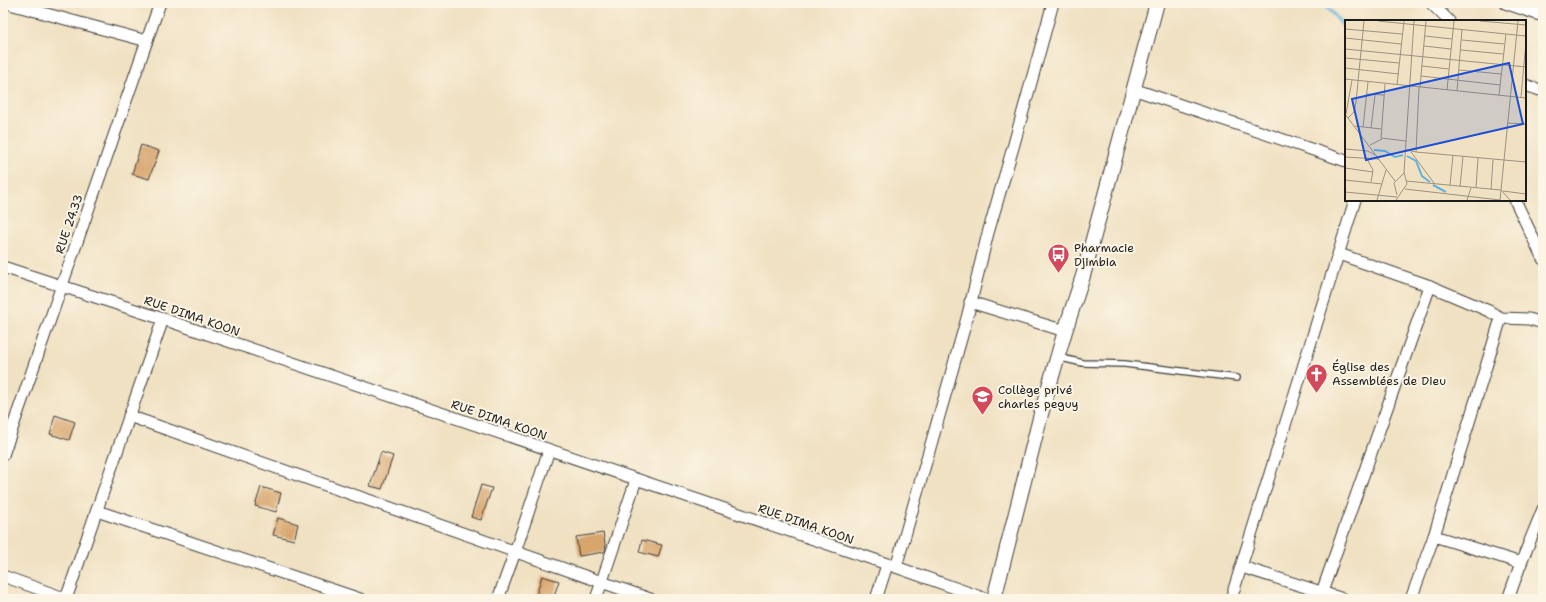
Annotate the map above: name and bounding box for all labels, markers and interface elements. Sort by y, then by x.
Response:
inset map [1345,20,1526,201]
street label: RUE 24.33 [51,192,87,256]
place label: Pharmacie Djimbia [1074,240,1134,270]
bus stop icon: Pharmacie Djimbia [1046,242,1072,275]
street label: RUE DIMA KOON [142,292,242,340]
place label: Église des Assemblées de Dieu [1332,359,1446,389]
church icon: Église des Assemblées de Dieu [1304,361,1330,394]
place label: Collège privé charles peguy [998,382,1079,412]
school or university icon: Collège privé charles peguy [970,384,996,417]
street label: RUE DIMA KOON [449,396,549,444]
street label: RUE DIMA KOON [756,500,856,548]

